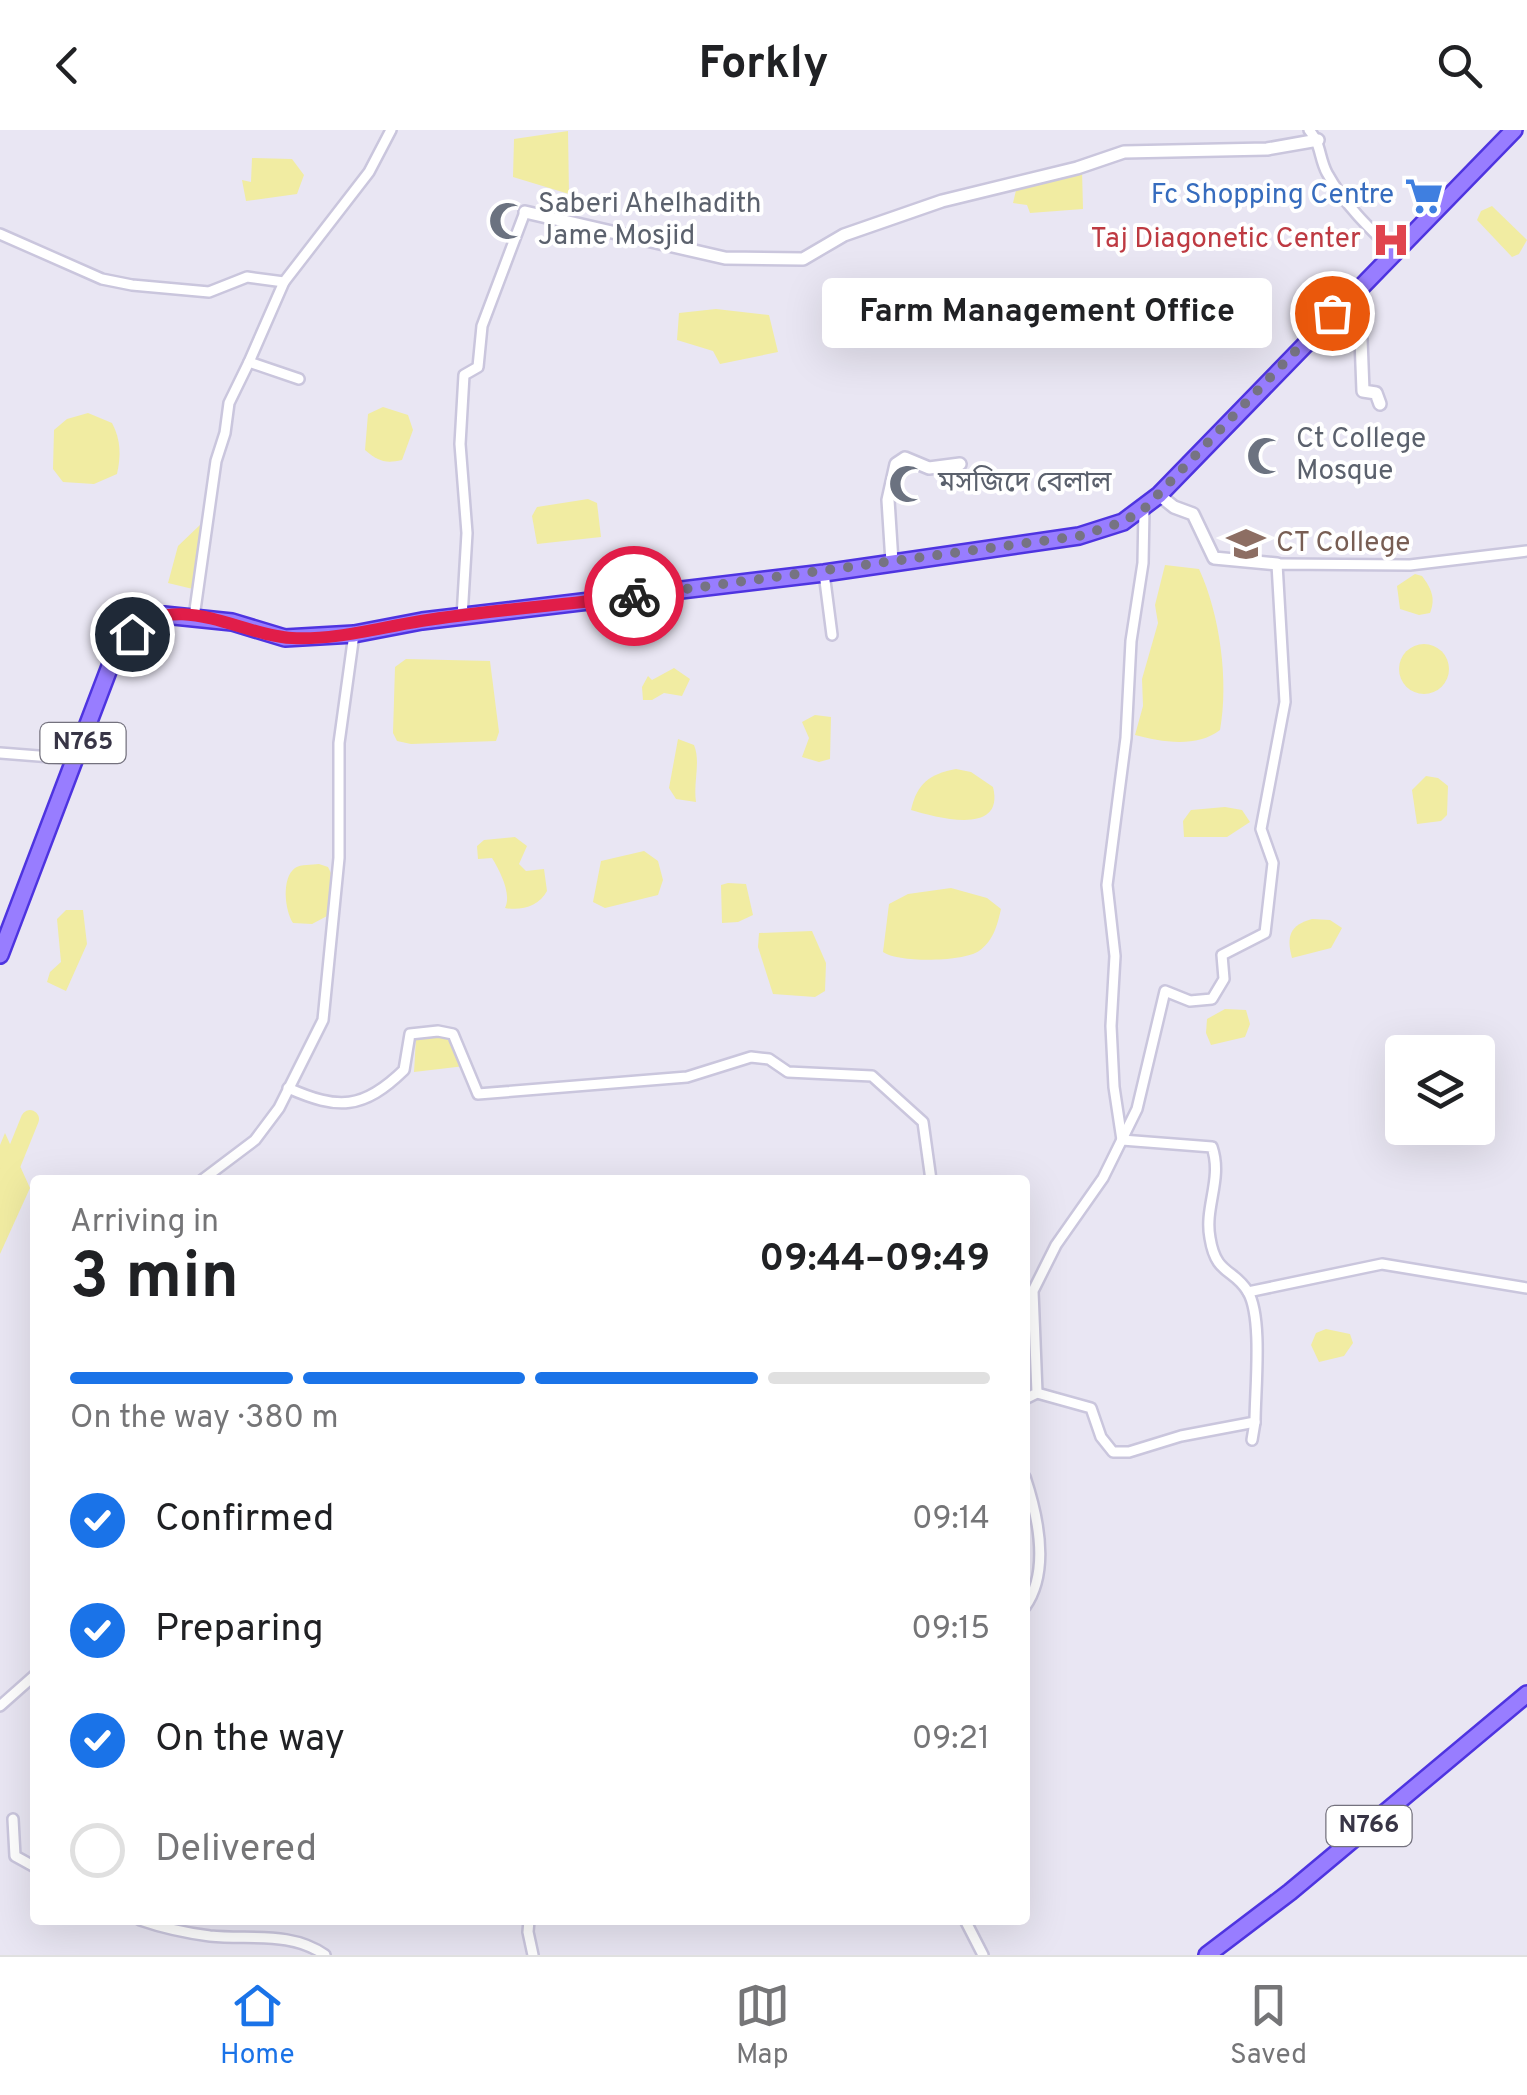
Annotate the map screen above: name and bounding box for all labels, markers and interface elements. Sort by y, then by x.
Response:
text: Forkly [699,37,828,94]
icon: back [40,38,95,93]
icon: search [1432,38,1487,93]
supermarket icon: Fc Shopping Centre [1403,175,1445,217]
place label: Fc Shopping Centre [1151,178,1394,214]
place label: Saberi Ahelhadith Jame Mosjid [538,187,762,255]
mosque icon: Saberi Ahelhadith Jame Mosjid [487,200,529,242]
hospital icon: Taj Diagonetic Center [1370,219,1412,261]
place label: Taj Diagonetic Center [1091,222,1361,258]
pin [1290,271,1375,356]
callout: Farm Management Office [822,278,1272,348]
icon: bag [1305,286,1360,341]
text: Farm Management Office [859,293,1235,333]
place label: Ct College Mosque [1296,422,1426,490]
mosque icon: Ct College Mosque [1245,435,1287,477]
mosque icon: মসজিদে বেলাল [887,463,929,505]
place label: মসজিদে বেলাল [937,465,1112,502]
school or university icon: CT College [1225,523,1267,565]
place label: CT College [1276,526,1410,562]
courier [584,546,684,646]
icon: bike [607,569,662,624]
pin [90,592,175,677]
icon: home [105,607,160,662]
road number: N765 [41,723,126,763]
map controls [1385,1035,1495,1145]
button: layers [1385,1035,1495,1145]
text: Arriving in [70,1203,219,1243]
text: 09:44–09:49 [759,1236,990,1285]
text: 3 min [70,1239,239,1321]
text: On the way · 380 m [70,1399,339,1439]
icon: check [70,1493,125,1548]
text: Confirmed [155,1496,334,1545]
text: 09:14 [912,1500,990,1540]
icon: check [70,1603,125,1658]
text: Preparing [155,1606,324,1655]
text: 09:15 [911,1610,990,1650]
icon: check [70,1713,125,1768]
text: On the way [155,1716,345,1765]
text: 09:21 [912,1720,990,1760]
road number: N766 [1326,1806,1412,1846]
text: Delivered [155,1826,317,1875]
tab: Home [220,1978,294,2074]
tab: Map [735,1978,790,2074]
tab: Saved [1230,1978,1307,2074]

